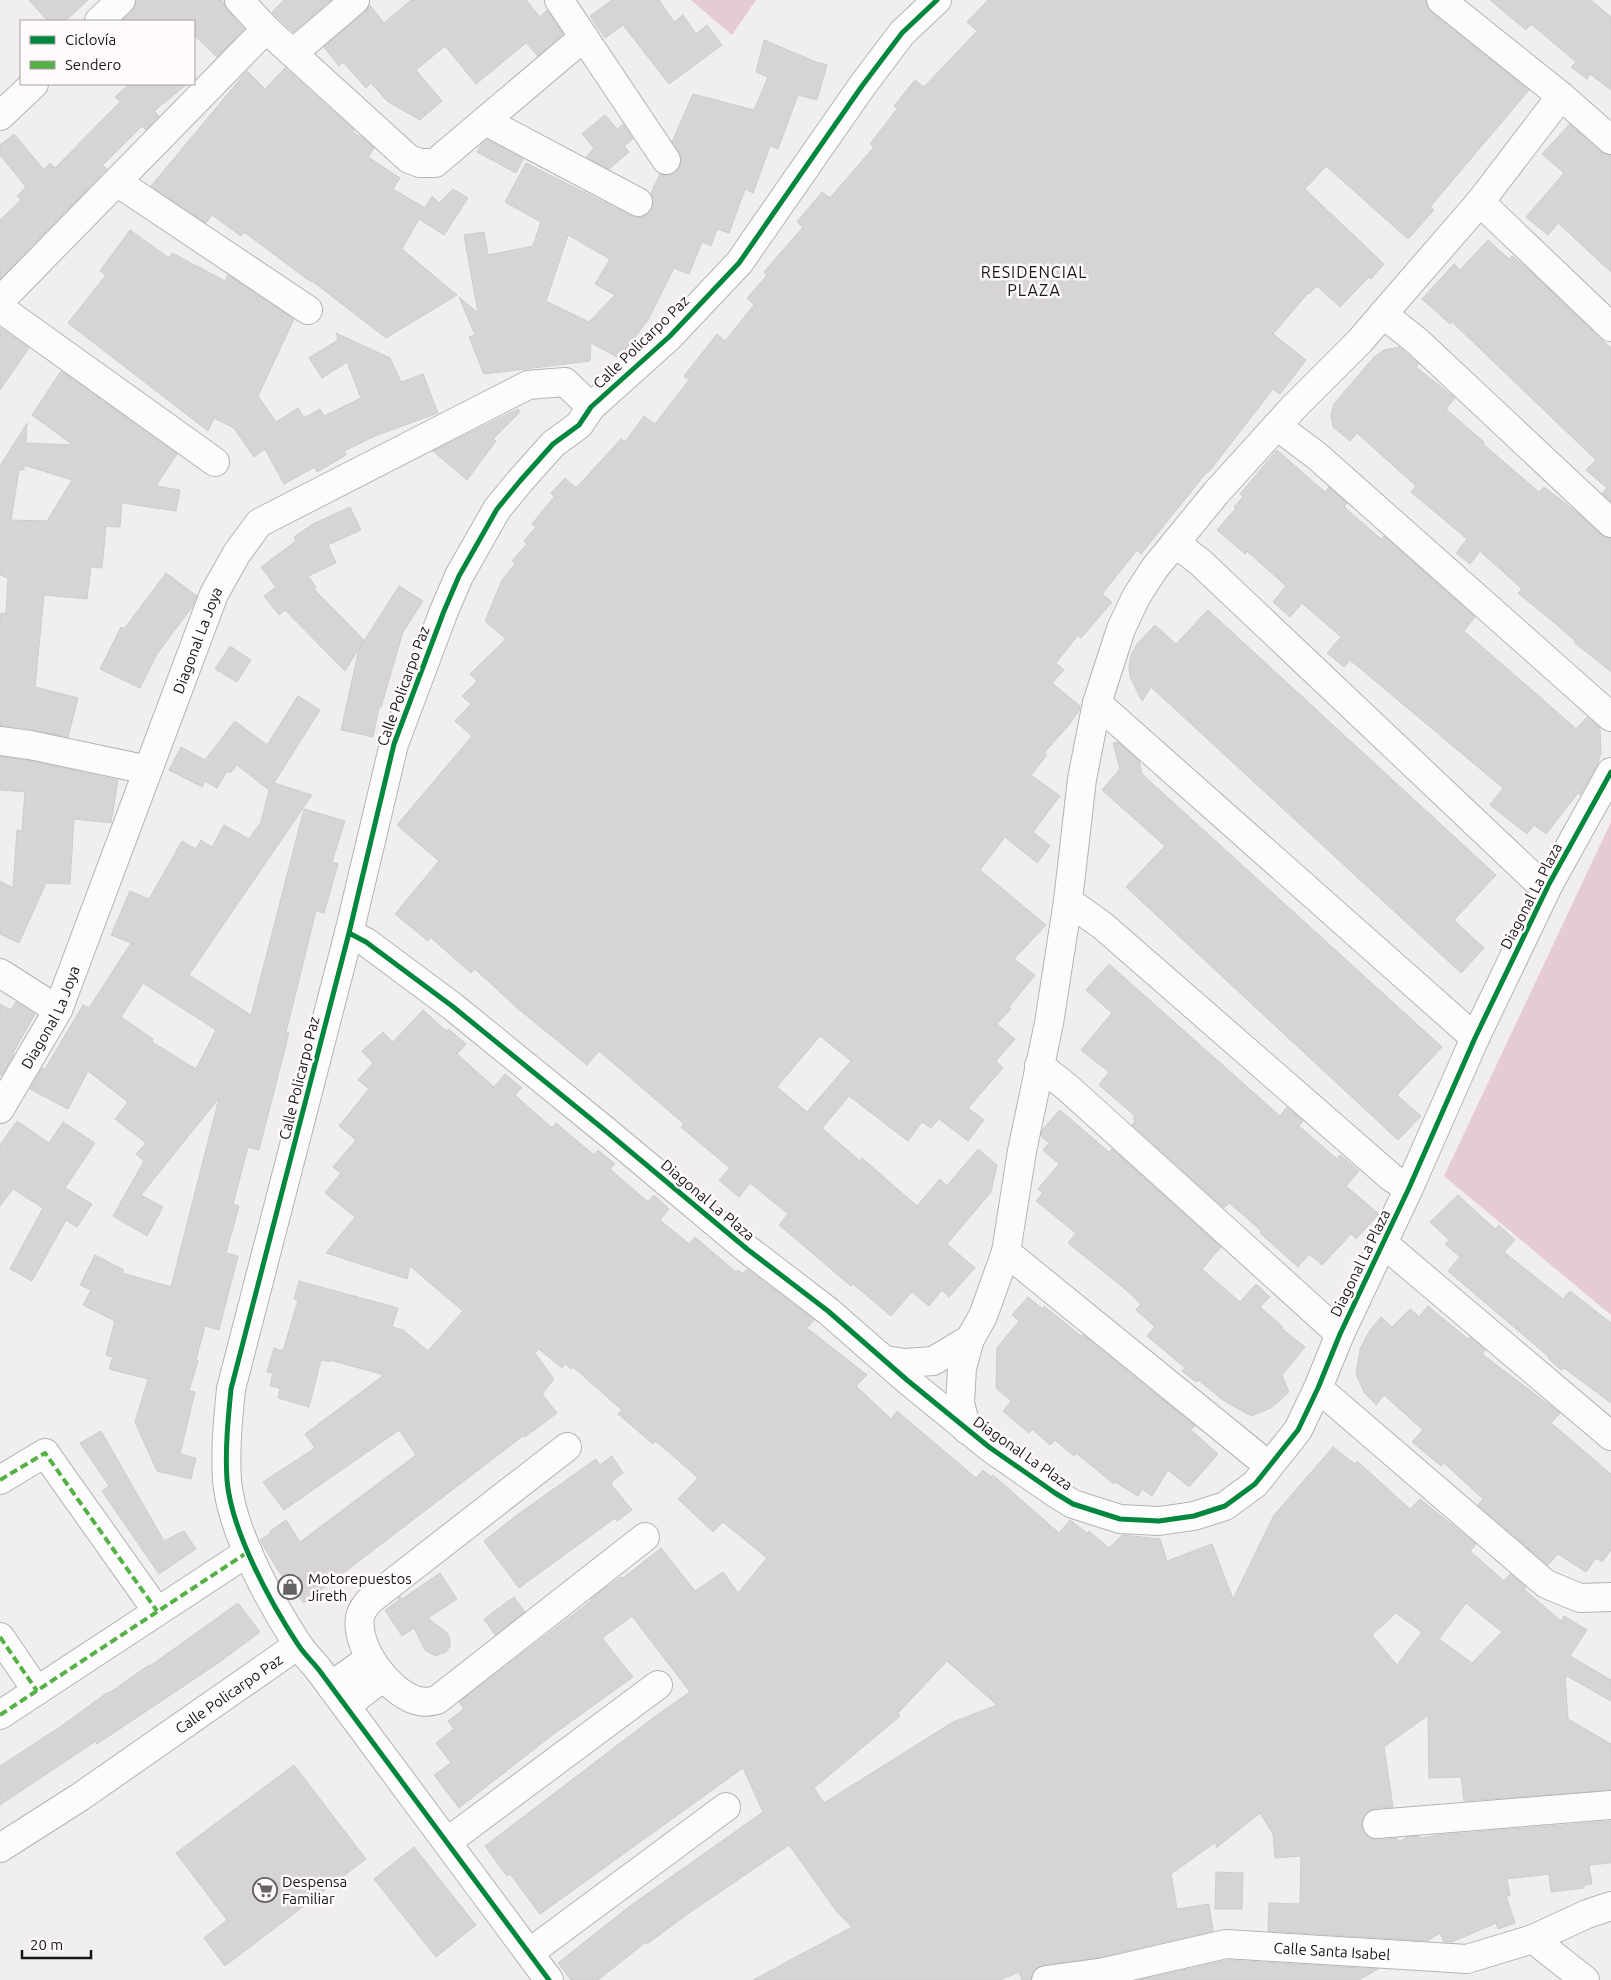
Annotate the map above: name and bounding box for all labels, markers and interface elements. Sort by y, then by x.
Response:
legend [20,20,195,85]
text: Ciclovía [65,31,116,48]
text: Sendero [65,56,121,73]
district label: RESIDENCIAL PLAZA [981,263,1087,299]
street label: Calle Policarpo Paz [590,292,692,392]
street label: Diagonal La Joya [169,583,225,696]
street label: Calle Policarpo Paz [373,624,433,748]
street label: Diagonal La Plaza [1497,840,1565,952]
street label: Diagonal La Joya [17,963,82,1071]
street label: Calle Policarpo Paz [275,1015,323,1141]
street label: Diagonal La Plaza [658,1156,758,1244]
street label: Diagonal La Plaza [1327,1207,1393,1319]
street label: Diagonal La Plaza [970,1412,1076,1494]
place label: Motorepuestos Jireth [308,1570,412,1604]
shop icon: Motorepuestos Jireth [277,1574,303,1600]
street label: Calle Policarpo Paz [172,1650,285,1737]
place label: Despensa Familiar [282,1873,347,1907]
supermarket icon: Despensa Familiar [252,1877,278,1903]
scale bar [22,1928,91,1960]
text: 20 m [30,1936,63,1953]
street label: Calle Santa Isabel [1273,1938,1391,1963]

